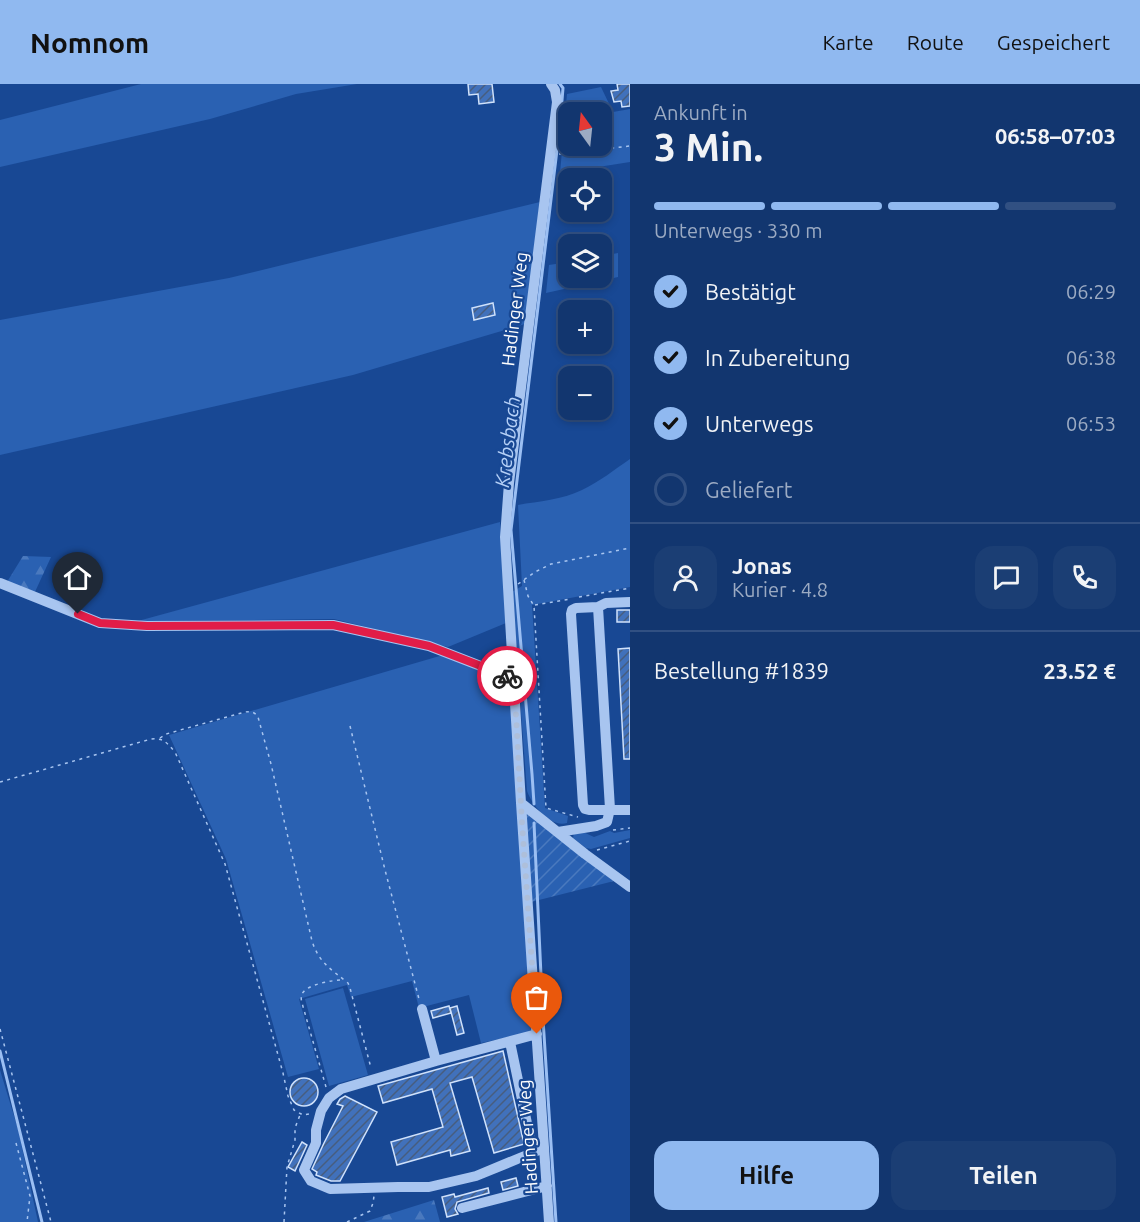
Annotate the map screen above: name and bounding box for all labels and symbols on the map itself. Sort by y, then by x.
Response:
north arrow [558,102,612,156]
street label: Hadinger Weg [497,251,531,367]
water label: Krebsbach [490,395,524,489]
pin [52,552,103,614]
courier [477,646,537,706]
pin [511,972,562,1034]
street label: Hadinger Weg [513,1079,541,1195]

